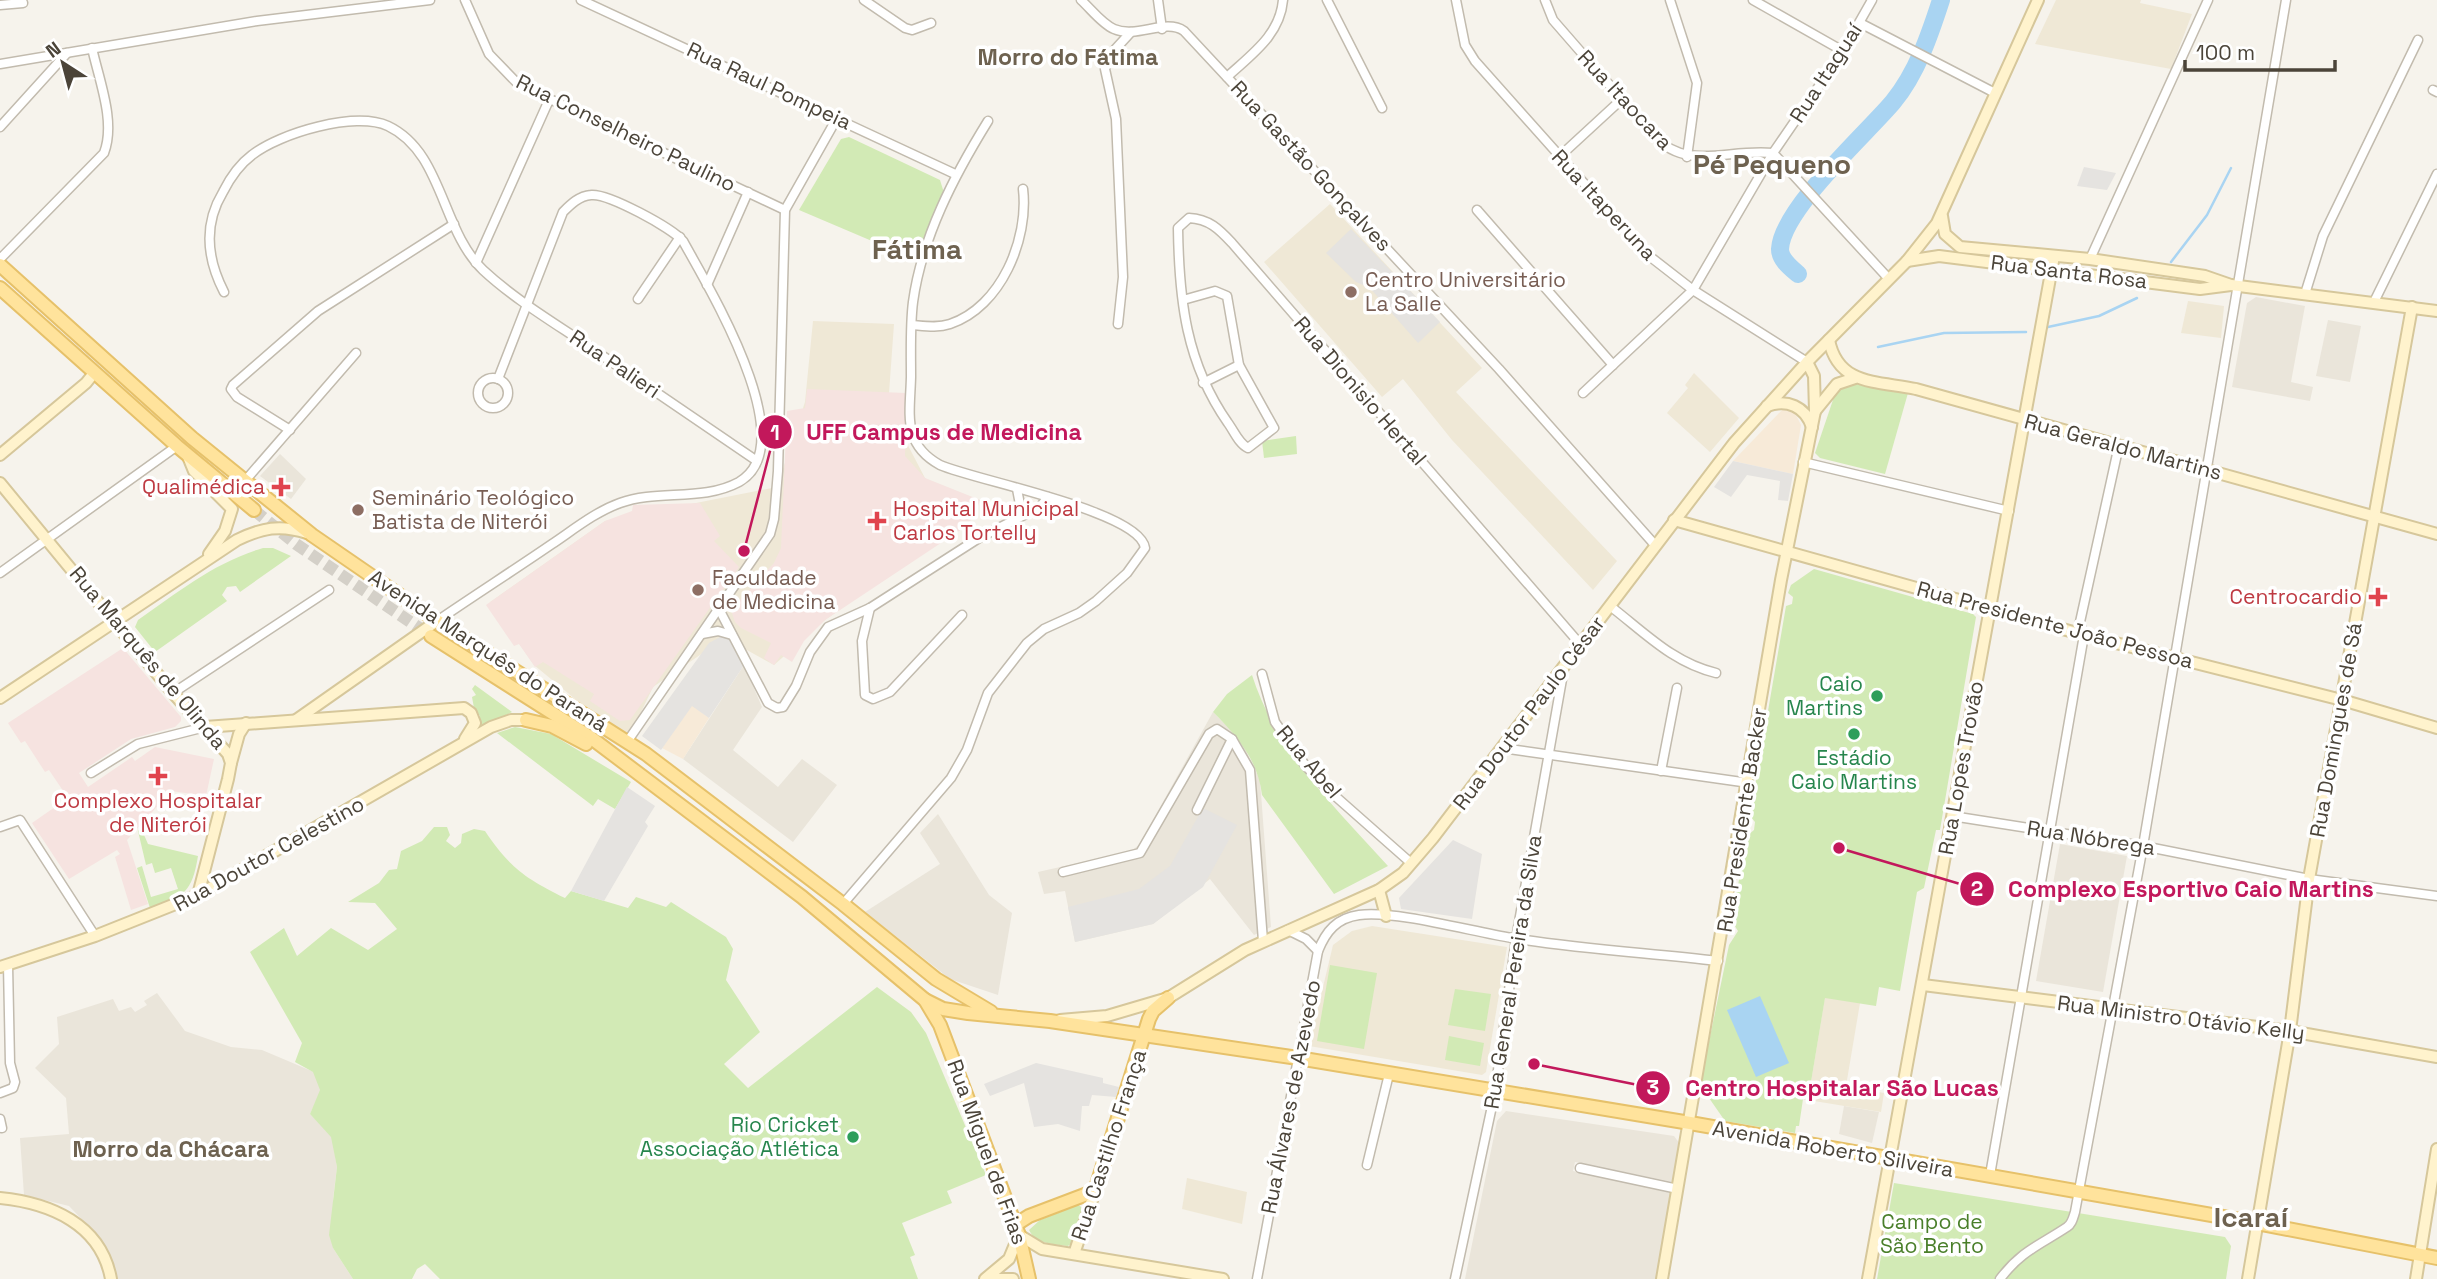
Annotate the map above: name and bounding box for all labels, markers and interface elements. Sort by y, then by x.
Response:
street label: Rua Itaguaí [1783,17,1868,128]
north arrow [28,28,98,98]
scale bar [2185,28,2336,72]
text: N [41,36,66,64]
street label: Rua Raul Pompeia [683,36,856,136]
text: 100 m [2196,39,2255,66]
district label: Morro do Fátima [978,42,1158,72]
street label: Rua Itaocara [1572,44,1679,155]
street label: Rua Conselheiro Paulino [512,68,740,198]
street label: Rua Gastão Gonçalves [1225,75,1398,257]
street label: Rua Itaperuna [1546,144,1663,266]
district label: Pé Pequeno [1693,146,1851,182]
district label: Fátima [872,231,962,267]
street label: Rua Santa Rosa [1989,249,2149,294]
place label: Centro Universitário La Salle [1365,266,1566,317]
marker: Centro Universitário La Salle [1343,284,1359,300]
street label: Rua Dionisio Hertal [1288,310,1433,471]
street label: Rua Palieri [565,323,666,404]
street label: Rua Geraldo Martins [2021,407,2225,486]
callout: UFF Campus de Medicina [758,410,1096,454]
text: UFF Campus de Medicina [806,417,1082,447]
text: 1 [770,419,780,446]
place label: Qualimédica [142,473,265,500]
marker: Qualimédica [271,477,291,497]
place label: Seminário Teológico Batista de Niterói [372,484,574,535]
place label: Hospital Municipal Carlos Tortelly [893,495,1079,546]
marker: Seminário Teológico Batista de Niterói [350,502,366,518]
marker: Hospital Municipal Carlos Tortelly [867,511,887,531]
street label: Rua Marquês de Olinda [64,561,233,755]
street label: Avenida Marquês do Paraná [364,563,613,738]
place label: Faculdade de Medicina [712,564,835,615]
street label: Rua Presidente João Pessoa [1914,575,2196,674]
marker: Faculdade de Medicina [690,582,706,598]
place label: Centrocardio [2230,583,2362,610]
marker: Centrocardio [2368,587,2388,607]
street label: Rua Doutor Paulo César [1447,610,1611,815]
street label: Rua Domingues de Sá [2303,620,2368,840]
place label: Caio Martins [1786,670,1863,721]
street label: Rua Lopes Trovão [1932,679,1989,857]
marker: Caio Martins [1869,688,1885,704]
street label: Rua Presidente Backer [1710,705,1773,934]
street label: Rua Abel [1271,719,1348,804]
marker: Estádio Caio Martins [1846,726,1862,742]
place label: Estádio Caio Martins [1791,744,1917,795]
marker: Complexo Hospitalar de Niterói [148,766,168,786]
place label: Complexo Hospitalar de Niterói [54,787,262,838]
street label: Rua Doutor Celestino [169,790,369,917]
street label: Rua Nóbrega [2025,814,2157,861]
street label: Rua General Pereira da Silva [1477,833,1548,1111]
callout: Complexo Esportivo Caio Martins [1960,867,2388,911]
text: Complexo Esportivo Caio Martins [2008,874,2374,904]
text: 2 [1971,875,1983,902]
street label: Rua Álvares de Azevedo [1255,978,1326,1216]
street label: Rua Ministro Otávio Kelly [2056,989,2306,1046]
street label: Rua Castilho França [1065,1046,1152,1244]
street label: Rua Miguel de Frias [941,1056,1034,1248]
callout: Centro Hospitalar São Lucas [1636,1066,2012,1110]
text: Centro Hospitalar São Lucas [1685,1073,1999,1103]
text: 3 [1647,1074,1659,1101]
place label: Rio Cricket Associação Atlética [640,1111,839,1162]
street label: Avenida Roberto Silveira [1710,1114,1956,1183]
marker: Rio Cricket Associação Atlética [845,1129,861,1145]
district label: Morro da Chácara [73,1134,269,1164]
district label: Icaraí [2214,1199,2289,1235]
park label: Campo de São Bento [1880,1208,1984,1259]

